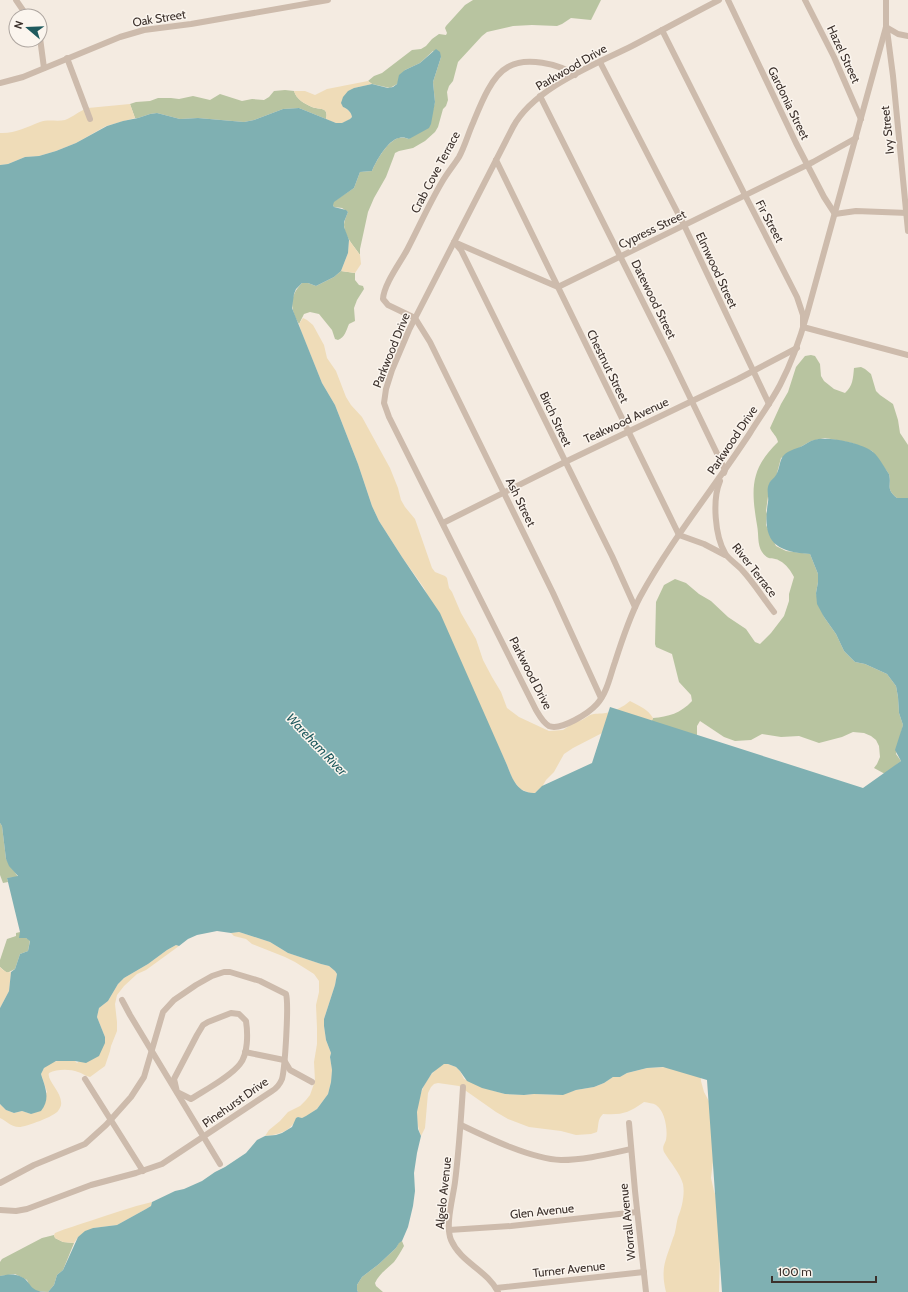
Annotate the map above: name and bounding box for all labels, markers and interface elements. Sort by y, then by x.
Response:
street label: Oak Street [131,6,187,30]
north arrow [8,8,48,48]
text: N [11,19,26,31]
street label: Hazel Street [824,23,864,85]
street label: Parkwood Drive [533,41,609,93]
street label: Gardonia Street [765,64,813,142]
street label: Ivy Street [877,105,897,155]
street label: Crab Cove Terrace [407,128,463,216]
street label: Fir Street [753,197,787,245]
street label: Cypress Street [616,206,688,252]
street label: Elmwood Street [693,230,741,310]
street label: Datewood Street [628,257,680,341]
street label: Parkwood Drive [369,310,413,390]
street label: Chestnut Street [584,327,632,405]
street label: Birch Street [537,389,575,449]
street label: Teakwood Avenue [581,394,671,446]
street label: Parkwood Drive [703,403,761,477]
street label: Ash Street [503,475,539,529]
street label: River Terrace [729,540,781,600]
street label: Parkwood Drive [506,634,556,712]
water label: Wareham River [283,710,351,779]
street label: Pinehurst Drive [199,1074,271,1130]
street label: Algelo Avenue [432,1156,454,1230]
street label: Worrall Avenue [616,1183,638,1261]
street label: Glen Avenue [509,1200,575,1222]
street label: Turner Avenue [532,1258,606,1280]
scale bar [772,1258,876,1284]
text: 100 m [778,1264,812,1279]

